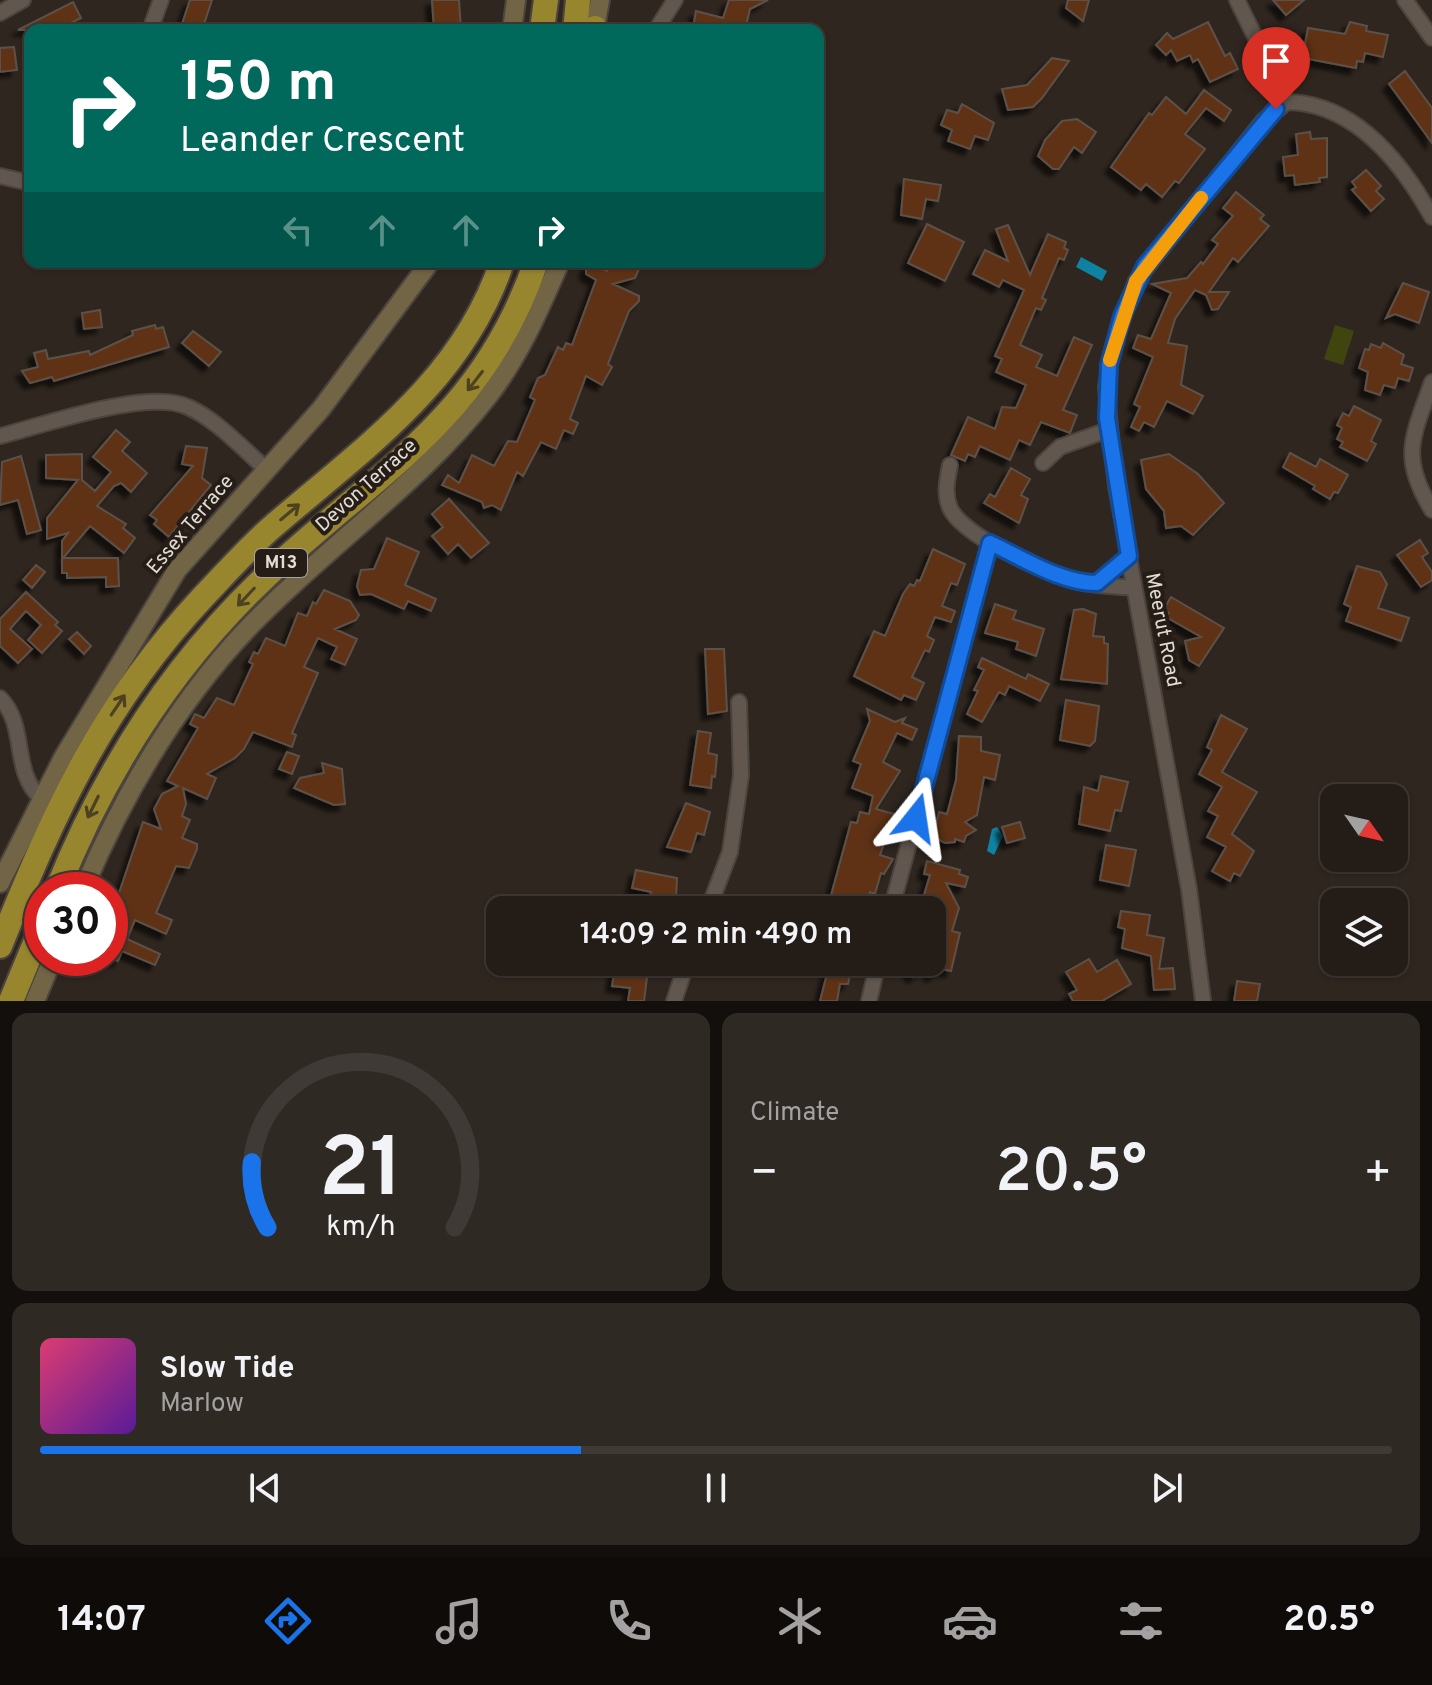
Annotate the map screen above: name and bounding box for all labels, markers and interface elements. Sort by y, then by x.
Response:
pin [1242,27,1310,109]
icon: arrive [1254,39,1298,83]
text: 150 m [180,50,336,120]
icon: right [48,56,152,160]
text: Leander Crescent [180,119,465,165]
icon: left [276,208,320,252]
icon: ahead [360,208,404,252]
icon: ahead [444,208,488,252]
icon: right [528,208,572,252]
one-way arrow [467,370,484,391]
street label: Devon Terrace [311,434,423,538]
street label: Essex Terrace [142,470,240,580]
one-way arrow [279,503,300,521]
road number: M13 [255,549,307,577]
street label: Meerut Road [1138,571,1186,689]
one-way arrow [236,587,255,607]
one-way arrow [109,695,126,717]
position arrow [874,776,958,860]
north arrow [1320,784,1408,872]
map controls [1320,784,1408,976]
one-way arrow [85,794,100,818]
speed limit sign: 30 [24,872,128,976]
button: layers [1320,888,1408,976]
text: 14:09 · 2 min · 490 m [580,917,852,954]
text: Climate [750,1097,839,1130]
text: 21 [319,1121,403,1226]
text: 20.5° [995,1137,1147,1213]
text: − [750,1147,778,1203]
text: + [1364,1147,1392,1203]
text: km/h [326,1210,396,1246]
text: Slow Tide [160,1351,294,1388]
text: Marlow [160,1388,244,1421]
icon: previous [243,1466,287,1510]
icon: pause [694,1466,738,1510]
icon: next [1145,1466,1189,1510]
icon: directions [260,1593,316,1649]
icon: music [431,1593,487,1649]
icon: phone [601,1593,657,1649]
icon: climate [772,1593,828,1649]
icon: car [942,1593,998,1649]
icon: filters [1113,1593,1169,1649]
text: 14:07 [57,1598,146,1644]
text: 20.5° [1283,1598,1375,1644]

